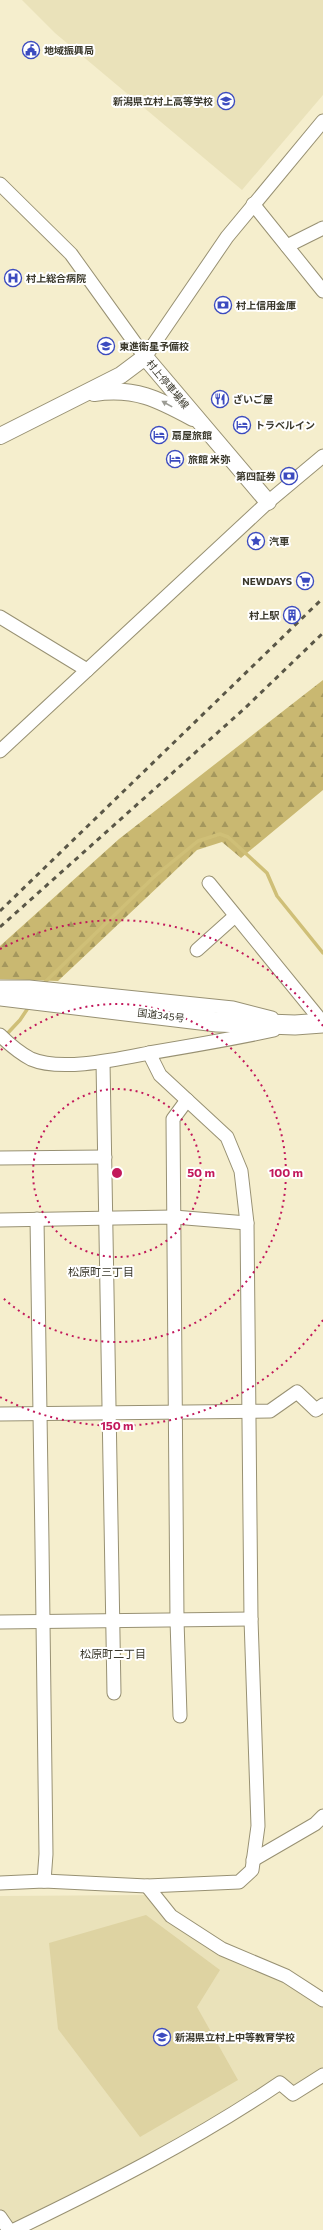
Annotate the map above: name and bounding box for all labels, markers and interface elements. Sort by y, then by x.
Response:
public building icon: 地域振興局 [21,40,41,60]
place label: 地域振興局 [44,44,94,56]
school or university icon: 新潟県立村上高等学校 [216,91,236,111]
place label: 新潟県立村上高等学校 [113,95,213,107]
hospital icon: 村上総合病院 [3,268,23,288]
place label: 村上総合病院 [26,272,86,284]
bank icon: 村上信用金庫 [213,295,233,315]
place label: 村上信用金庫 [236,299,296,311]
school or university icon: 東進衛星予備校 [96,336,116,356]
place label: 東進衛星予備校 [119,340,189,352]
street label: 村上停車場線 [144,357,192,411]
restaurant icon: ざいご屋 [210,389,230,409]
place label: ざいご屋 [233,393,273,405]
one-way arrow [161,401,173,407]
hotel icon: トラベルイン [232,415,252,435]
place label: トラベルイン [255,419,315,431]
hotel icon: 扇屋旅館 [149,425,169,445]
place label: 扇屋旅館 [171,429,212,441]
hotel icon: 旅館 米弥 [165,449,185,469]
place label: 旅館 米弥 [188,453,231,465]
bank icon: 第四証券 [279,466,299,486]
place label: 第四証券 [236,470,276,482]
place icon: 汽車 [246,531,266,551]
place label: 汽車 [269,535,289,547]
supermarket icon: NEWDAYS [295,571,315,591]
place label: NEWDAYS [242,575,292,587]
building icon: 村上駅 [282,605,302,625]
place label: 村上駅 [249,609,280,621]
street label: 国道345号 [137,1006,185,1024]
text: 50 m [187,1165,215,1179]
text: 100 m [269,1165,303,1179]
centre of rings [110,1166,124,1180]
district label: 松原町三丁目 [68,1265,134,1278]
text: 150 m [100,1418,134,1432]
district label: 松原町二丁目 [80,1647,146,1660]
school or university icon: 新潟県立村上中等教育学校 [152,2027,172,2047]
place label: 新潟県立村上中等教育学校 [175,2031,295,2043]

